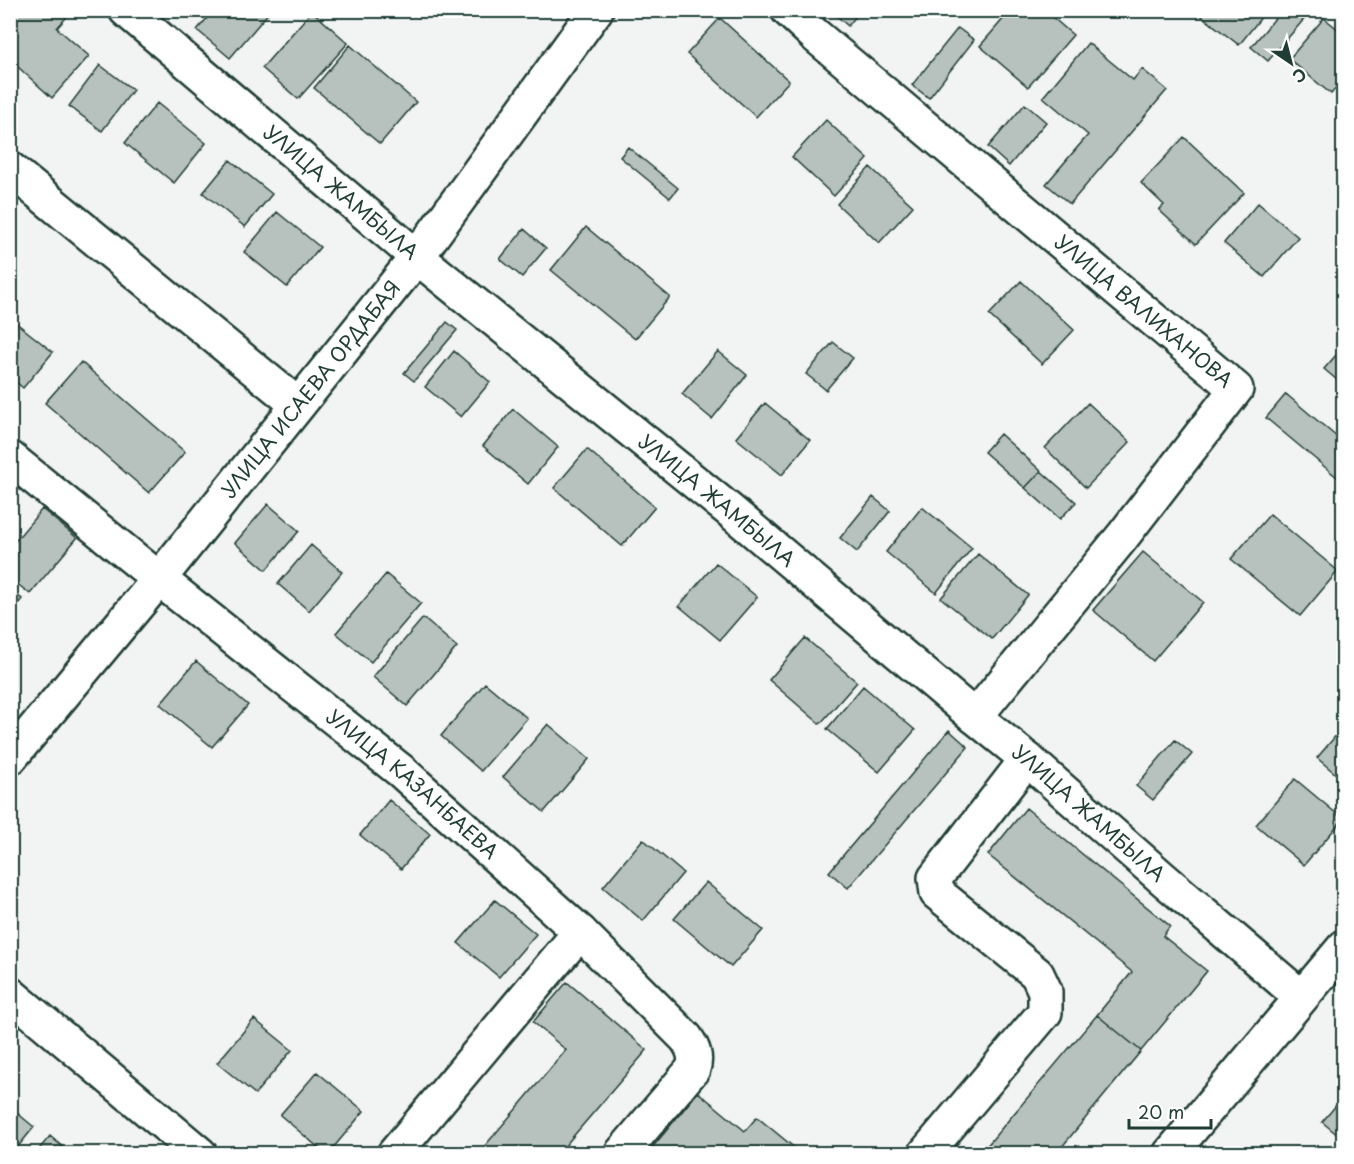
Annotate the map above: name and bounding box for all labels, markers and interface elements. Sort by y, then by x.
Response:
north arrow [1261,33,1321,93]
text: С [1288,63,1312,89]
street label: УЛИЦА ЖАМБЫЛА [258,117,426,266]
street label: УЛИЦА ВАЛИХАНОВА [1049,227,1240,394]
street label: УЛИЦА ИСАЕВА ОРДАБАЯ [214,273,407,504]
street label: УЛИЦА ЖАМБЫЛА [633,426,802,574]
street label: УЛИЦА КАЗАНБАЕВА [320,701,505,866]
street label: УЛИЦА ЖАМБЫЛА [1006,737,1172,888]
scale bar [1129,1092,1212,1130]
text: 20 m [1138,1098,1184,1125]

